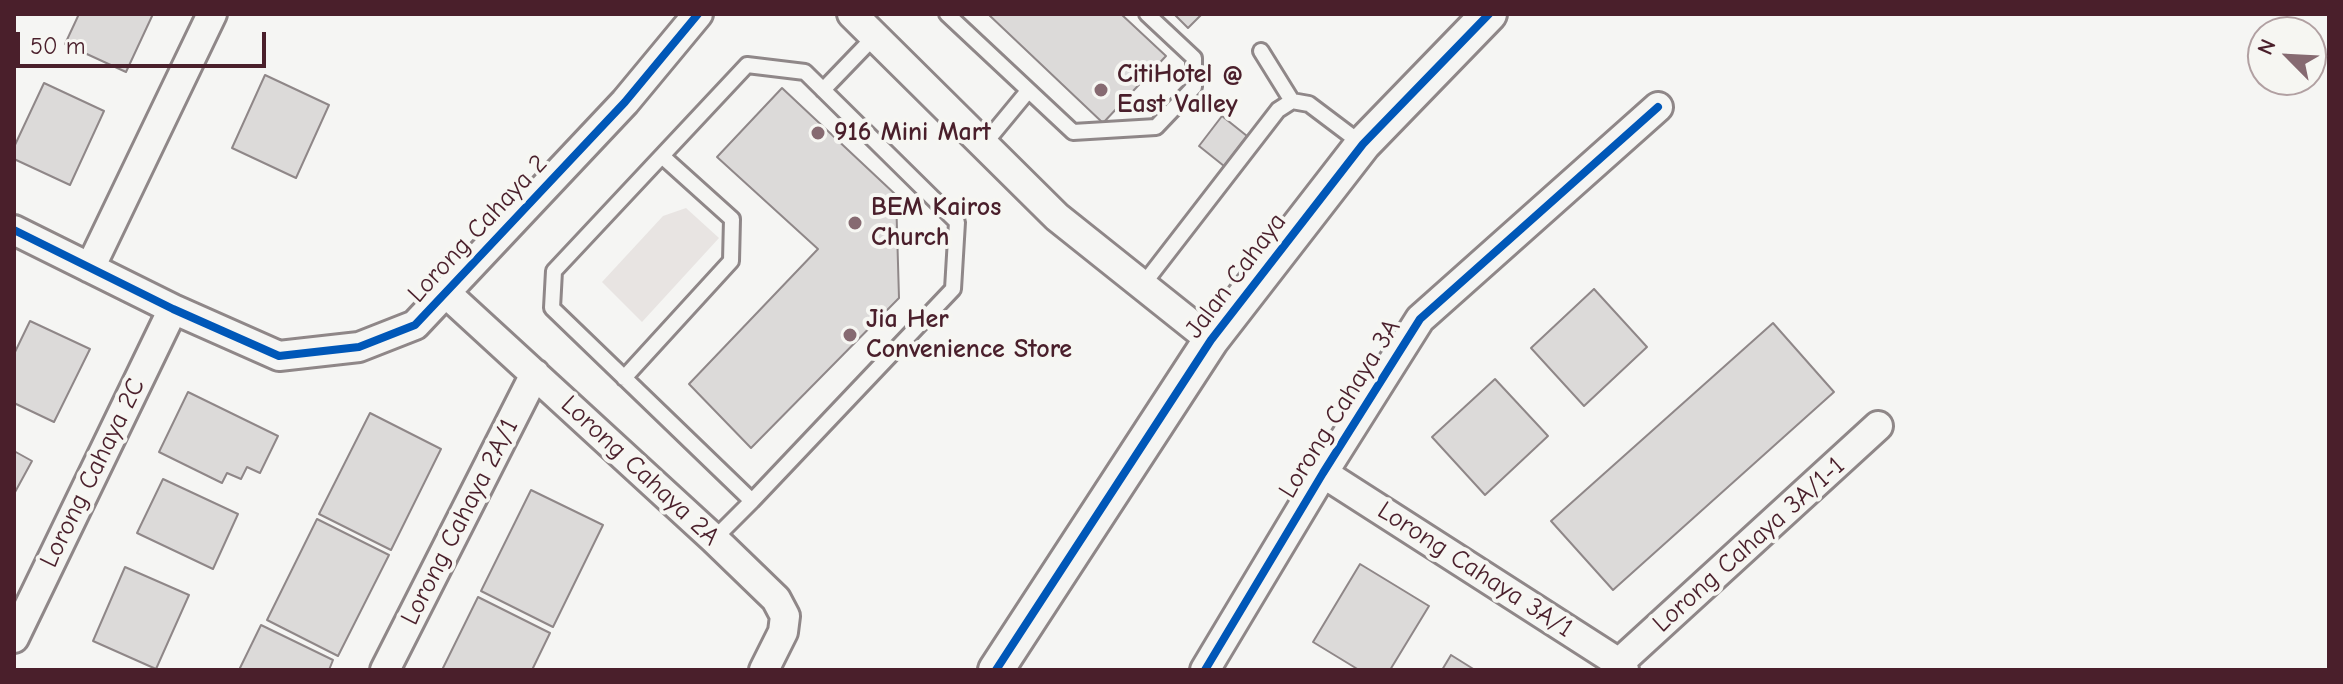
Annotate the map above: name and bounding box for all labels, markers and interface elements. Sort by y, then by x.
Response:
scale bar [20,16,270,66]
north arrow [2247,16,2327,96]
text: 50 m [30,32,86,60]
text: N [2252,35,2282,59]
place label: CitiHotel @ East Valley [1117,59,1244,120]
marker: CitiHotel @ East Valley [1092,81,1110,99]
place label: 916 Mini Mart [834,117,991,149]
marker: 916 Mini Mart [809,124,827,142]
street label: Lorong Cahaya 2 [402,149,554,309]
place label: BEM Kairos Church [871,192,1001,254]
street label: Jalan Cahaya [1179,207,1293,345]
marker: BEM Kairos Church [846,214,864,232]
place label: Jia Her Convenience Store [866,304,1072,366]
street label: Lorong Cahaya 3A [1272,314,1408,504]
marker: Jia Her Convenience Store [841,326,859,344]
street label: Lorong Cahaya 2C [34,373,152,573]
street label: Lorong Cahaya 2A [554,389,726,553]
street label: Lorong Cahaya 2A/1 [395,414,525,630]
street label: Lorong Cahaya 3A/1-1 [1647,451,1851,639]
street label: Lorong Cahaya 3A/1 [1371,495,1579,645]

